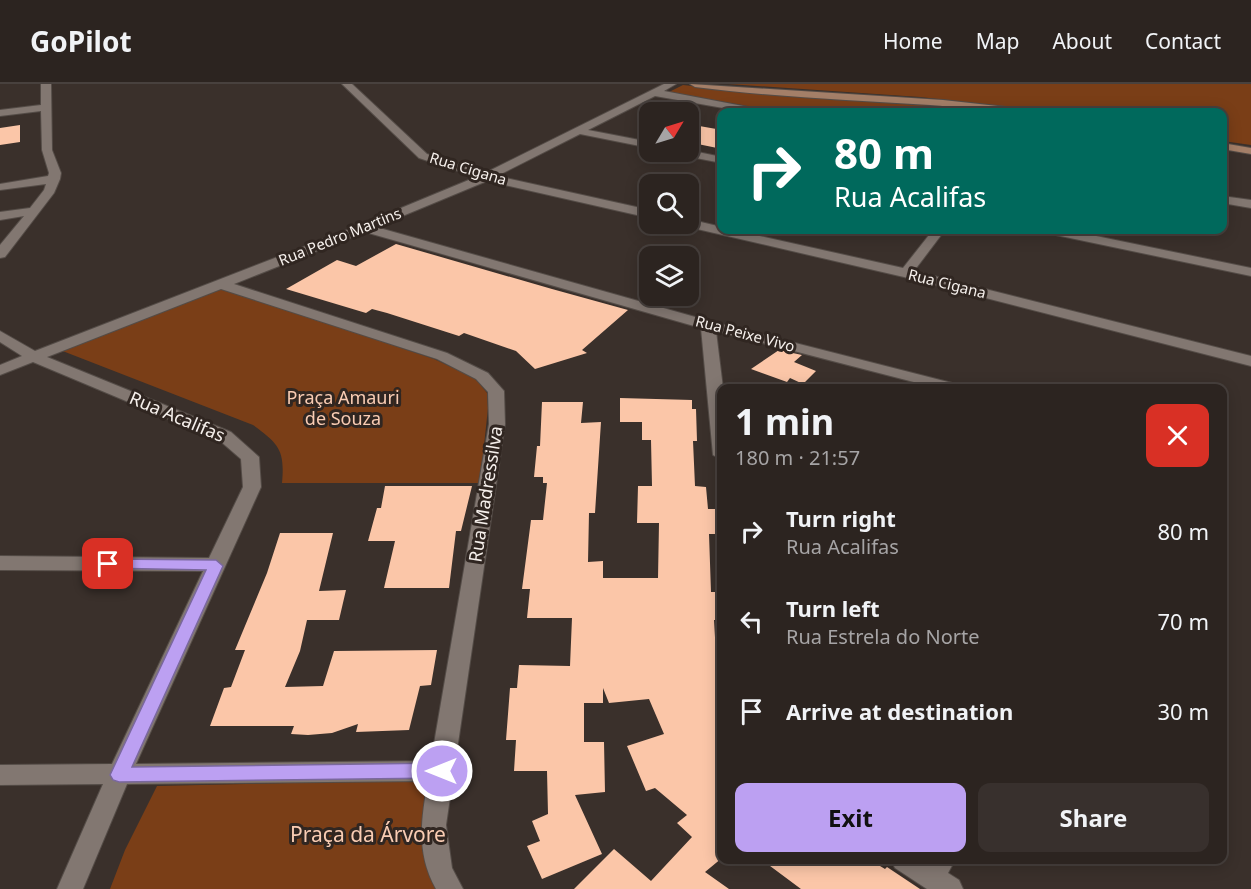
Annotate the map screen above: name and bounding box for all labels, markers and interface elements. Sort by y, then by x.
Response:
text: GoPilot [30,22,132,60]
text: Home [883,27,943,55]
text: Map [976,27,1019,55]
text: About [1052,27,1112,55]
text: Contact [1145,27,1221,55]
north arrow [639,102,699,162]
map controls [639,102,699,306]
text: 80 m [834,124,934,181]
icon: right [735,132,813,210]
street label: Rua Cigana [427,147,509,189]
button: search [639,174,699,234]
text: Rua Acalifas [834,178,986,215]
street label: Rua Pedro Martins [275,202,404,270]
button: layers [639,246,699,306]
street label: Rua Cigana [906,264,988,302]
street label: Rua Peixe Vivo [693,310,797,356]
street label: Rua Acalifas [126,385,229,447]
park label: Praça Amauri de Souza [286,385,400,430]
text: 1 min [735,397,834,446]
button: close [1146,404,1209,467]
street label: Rua Madressilva [462,424,508,564]
text: 180 m · 21:57 [735,444,860,471]
text: Turn right [786,503,896,533]
icon: right [735,515,768,548]
text: 80 m [1158,516,1209,546]
text: Rua Acalifas [786,533,899,560]
pin [82,538,133,589]
icon: arrive [91,547,124,580]
text: Turn left [786,593,880,623]
icon: left [735,605,768,638]
text: 70 m [1158,606,1209,636]
text: Rua Estrela do Norte [786,623,980,650]
icon: arrive [735,695,768,728]
text: Arrive at destination [786,696,1013,726]
text: 30 m [1158,696,1209,726]
position arrow [410,739,474,803]
button: Exit [735,783,966,852]
button: Share [978,783,1209,852]
park label: Praça da Árvore [290,820,446,848]

